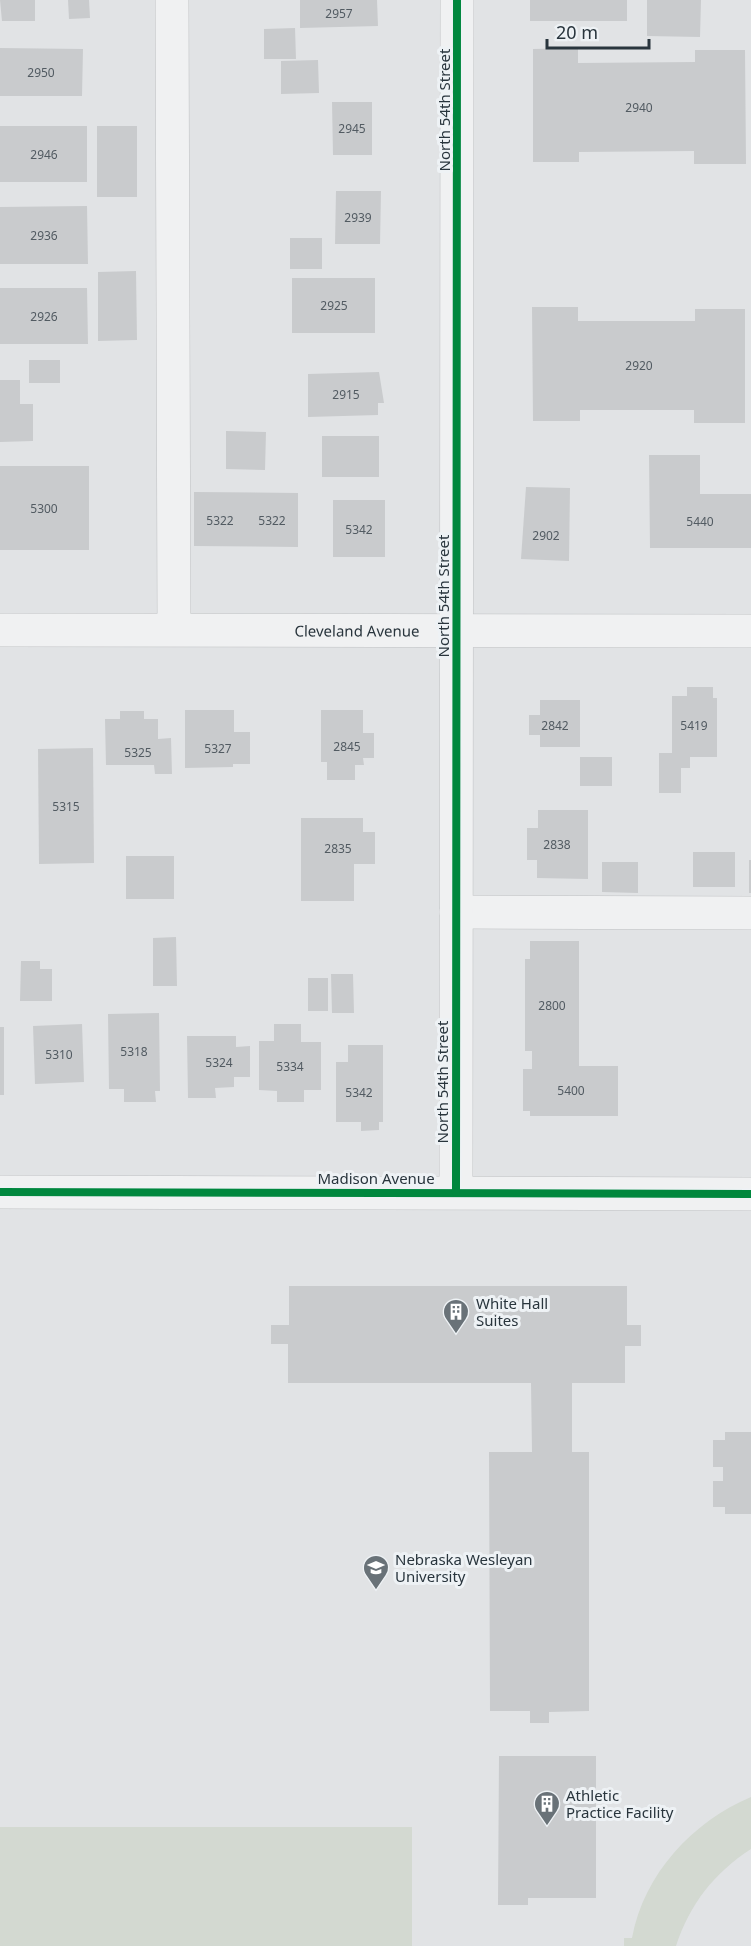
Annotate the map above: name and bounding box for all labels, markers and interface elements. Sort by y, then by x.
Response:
house number: 2957 [325,5,353,22]
scale bar [547,12,649,50]
text: 20 m [556,20,598,44]
street label: North 54th Street [434,48,454,171]
house number: 2950 [27,64,55,81]
house number: 2940 [625,99,653,116]
house number: 2945 [338,120,366,137]
house number: 2946 [30,146,58,163]
house number: 2939 [344,209,372,226]
house number: 2936 [30,227,58,244]
house number: 2925 [320,297,348,314]
house number: 2926 [30,308,58,325]
house number: 2920 [625,357,653,374]
house number: 2915 [332,386,360,403]
house number: 5300 [30,500,58,517]
house number: 5322 [206,512,234,529]
house number: 5322 [258,512,286,529]
house number: 5440 [686,513,714,530]
house number: 5342 [345,521,373,538]
house number: 2902 [532,527,560,544]
street label: North 54th Street [433,534,453,657]
street label: Cleveland Avenue [294,620,420,641]
house number: 2842 [541,717,569,734]
house number: 5419 [680,717,708,734]
house number: 2845 [333,738,361,755]
house number: 5327 [204,740,232,757]
house number: 5325 [124,744,152,761]
house number: 5315 [52,798,80,815]
house number: 2838 [543,836,571,853]
house number: 2835 [324,840,352,857]
house number: 2800 [538,997,566,1014]
street label: North 54th Street [432,1020,452,1143]
house number: 5318 [120,1043,148,1060]
house number: 5310 [45,1046,73,1063]
house number: 5324 [205,1054,233,1071]
house number: 5334 [276,1058,304,1075]
house number: 5400 [557,1082,585,1099]
house number: 5342 [345,1084,373,1101]
street label: Madison Avenue [317,1168,435,1188]
place label: White Hall Suites [476,1293,548,1330]
building icon: White Hall Suites [441,1297,471,1335]
place label: Nebraska Wesleyan University [395,1549,533,1586]
school or university icon: Nebraska Wesleyan University [361,1553,391,1591]
place label: Athletic Practice Facility [566,1785,674,1822]
building icon: Athletic Practice Facility [532,1789,562,1827]

